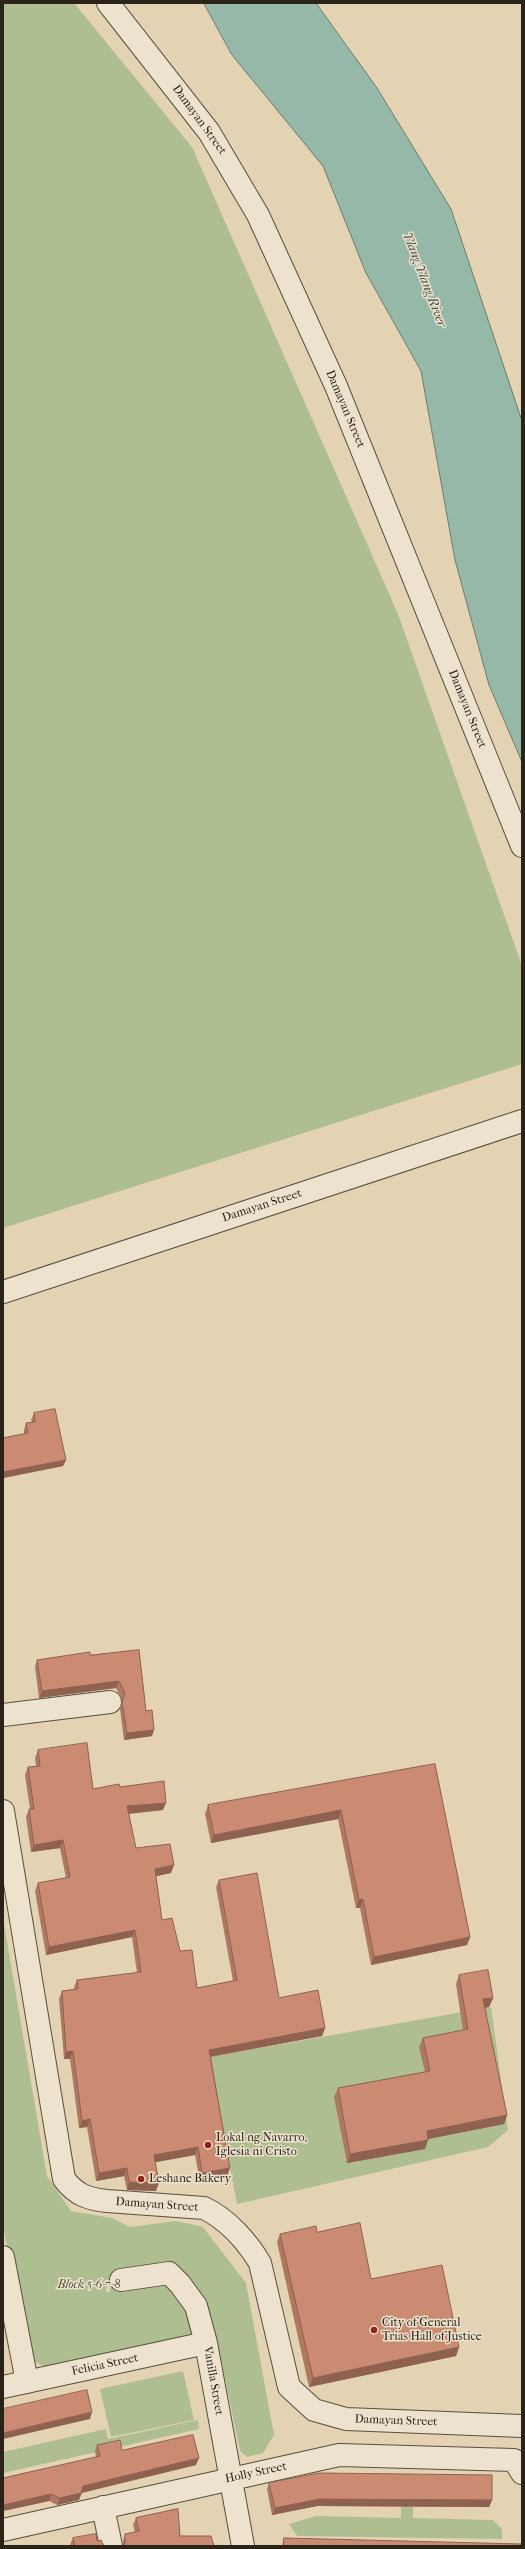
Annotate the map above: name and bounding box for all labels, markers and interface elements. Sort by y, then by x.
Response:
street label: Damayan Street [169,82,229,158]
water label: Ylang-Ylang River [399,230,449,330]
street label: Damayan Street [322,368,368,450]
street label: Damayan Street [445,668,489,750]
street label: Damayan Street [220,1186,304,1226]
place label: Lokal ng Navarro, Iglesia ni Cristo [216,2131,307,2159]
marker: Lokal ng Navarro, Iglesia ni Cristo [203,2140,213,2150]
place label: Leshane Bakery [149,2172,231,2186]
marker: Leshane Bakery [136,2174,146,2184]
street label: Damayan Street [115,2195,199,2215]
park label: Block 5-6-7-8 [58,2278,120,2292]
place label: City of General Trias Hall of Justice [382,2316,482,2344]
marker: City of General Trias Hall of Justice [369,2325,379,2335]
street label: Vanilla Street [200,2345,226,2417]
street label: Felicia Street [70,2351,140,2379]
street label: Damayan Street [354,2412,438,2430]
street label: Holly Street [224,2459,288,2487]

